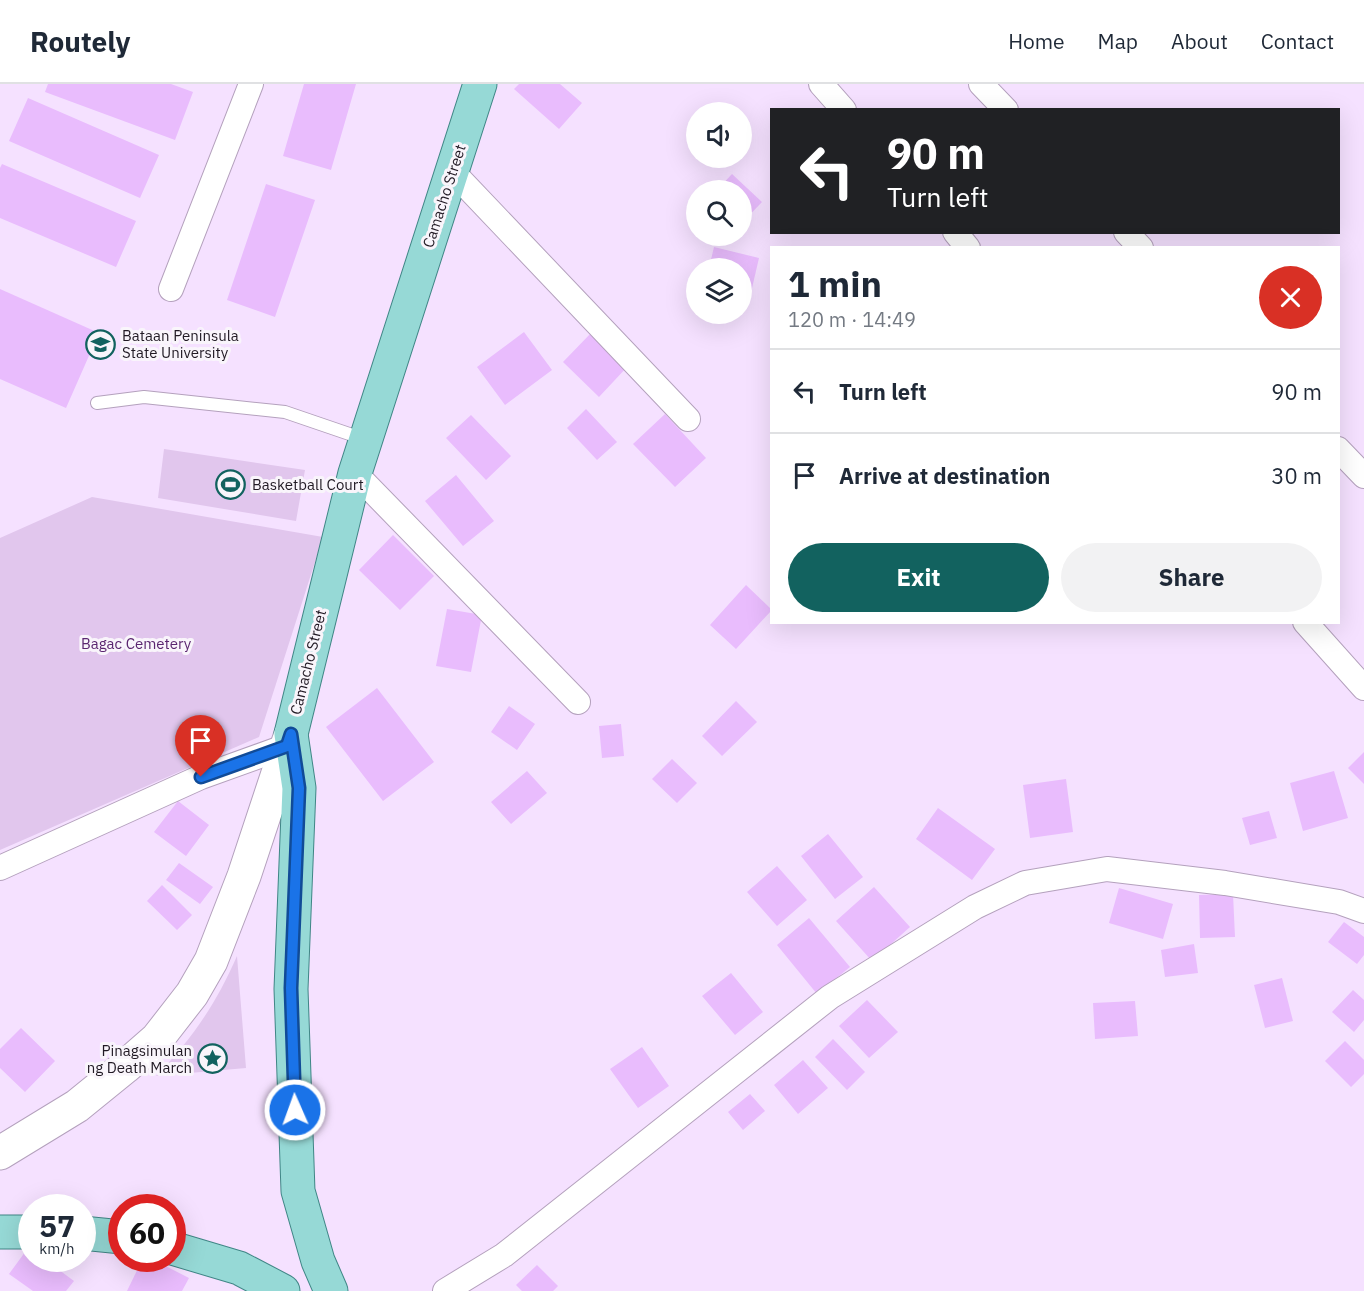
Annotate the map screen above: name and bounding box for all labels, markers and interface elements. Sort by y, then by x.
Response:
text: Routely [30,23,131,60]
text: Home [1008,27,1065,55]
text: Map [1098,27,1138,55]
text: About [1171,27,1228,55]
text: Contact [1261,27,1334,55]
map controls [686,102,752,324]
button: sound [686,102,752,168]
text: 90 m [887,126,985,181]
icon: left [788,132,866,210]
street label: Camacho Street [418,142,470,250]
text: Turn left [887,179,988,214]
button: search [686,180,752,246]
button: layers [686,258,752,324]
text: 1 min [788,260,882,307]
button: close [1259,266,1322,329]
text: 120 m · 14:49 [788,306,916,333]
place label: Bataan Peninsula State University [122,326,239,362]
school or university icon: Bataan Peninsula State University [85,328,117,360]
icon: left [788,375,821,408]
text: Turn left [839,377,927,406]
text: 90 m [1271,377,1322,406]
icon: arrive [788,459,821,492]
text: Arrive at destination [839,461,1050,490]
text: 30 m [1271,461,1322,490]
sports icon: Basketball Court [215,468,247,500]
place label: Basketball Court [252,475,364,494]
button: Exit [788,543,1049,612]
button: Share [1061,543,1322,612]
street label: Camacho Street [286,608,330,716]
park label: Bagac Cemetery [81,634,192,653]
pin [175,715,226,777]
icon: arrive [184,724,217,757]
place label: Pinagsimulan ng Death March [87,1041,192,1077]
place icon: Pinagsimulan ng Death March [197,1043,229,1075]
position arrow [263,1078,327,1142]
speed limit sign: 60 [108,1194,186,1272]
text: 57 [39,1206,75,1245]
text: km/h [39,1239,75,1258]

